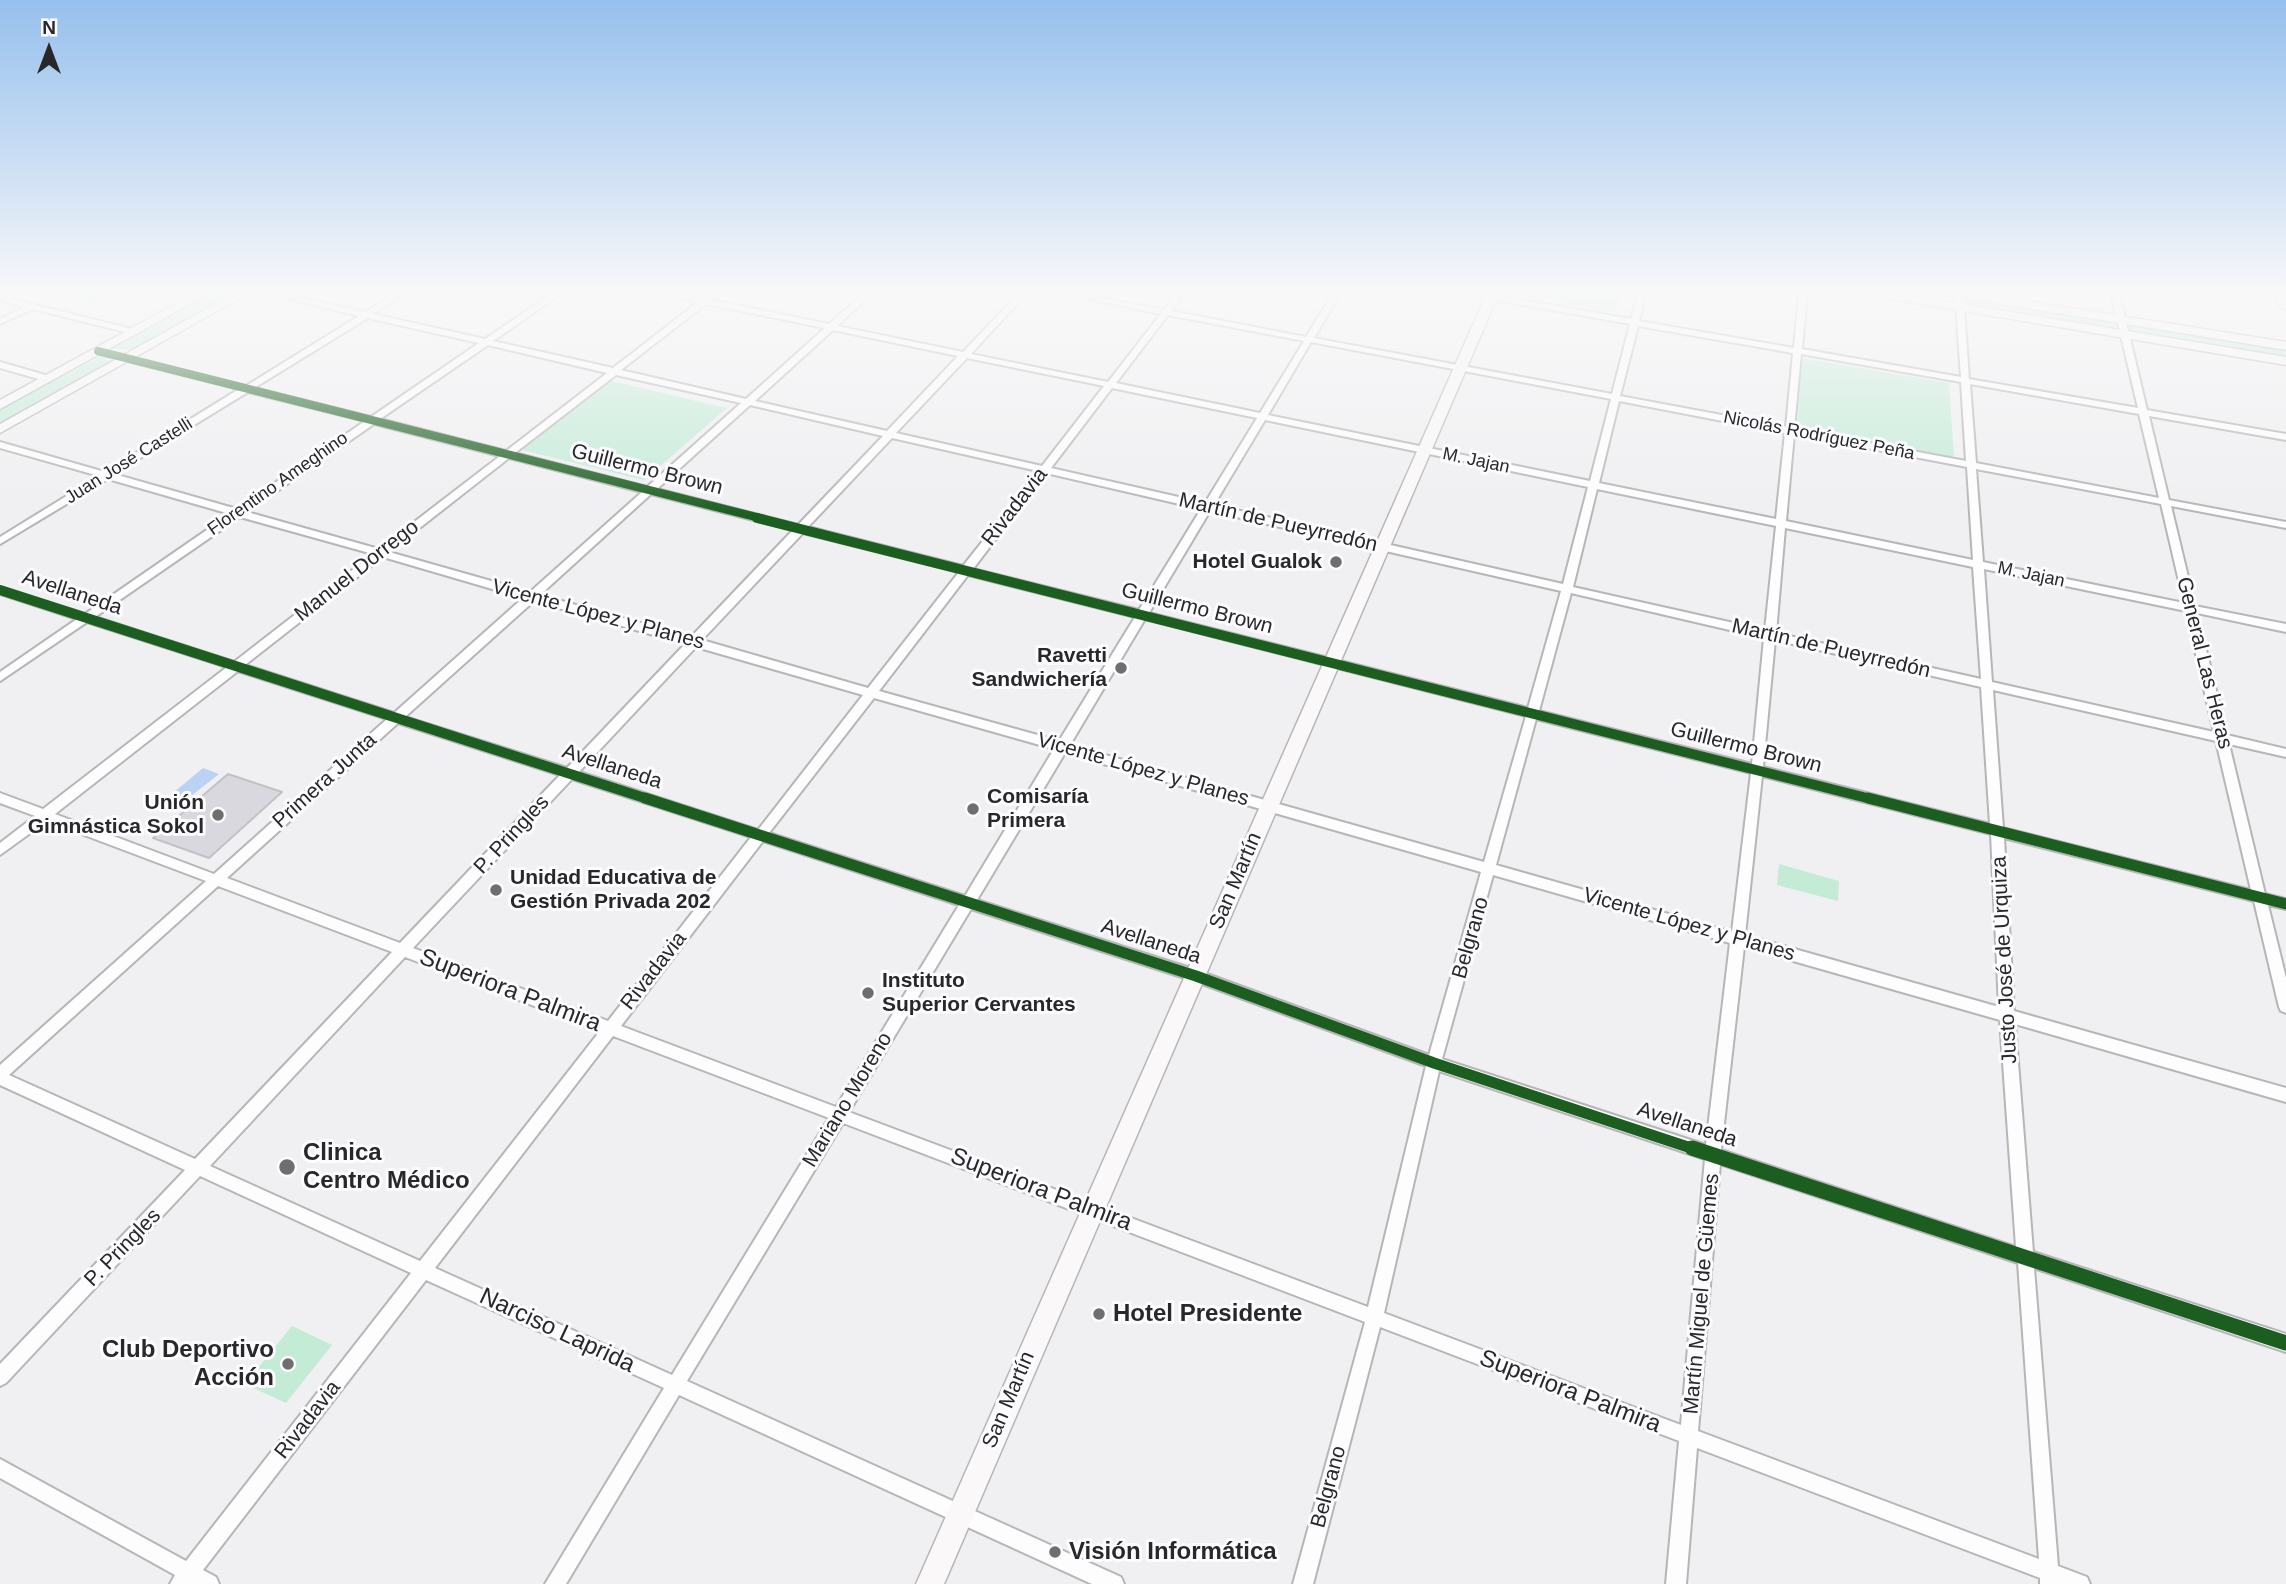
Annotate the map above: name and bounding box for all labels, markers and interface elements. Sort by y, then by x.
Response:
north arrow [14,14,84,84]
text: N [42,17,56,38]
street label: Nicolás Rodríguez Peña [1722,407,1916,465]
street label: Juan José Castelli [61,413,197,509]
street label: Florentino Ameghino [204,428,352,540]
street label: Guillermo Brown [569,439,725,501]
street label: M. Jajan [1440,443,1512,479]
street label: Rivadavia [977,463,1053,551]
street label: Martín de Pueyrredón [1176,488,1380,558]
street label: Manuel Dorrego [290,515,424,627]
place label: Hotel Gualok [1192,549,1322,575]
marker: Hotel Gualok [1328,554,1344,570]
street label: M. Jajan [1995,557,2067,593]
street label: Avellaneda [19,565,125,621]
street label: Vicente López y Planes [489,574,707,656]
street label: General Las Heras [2170,574,2238,752]
street label: Guillermo Brown [1119,578,1275,640]
street label: Martín de Pueyrredón [1729,614,1933,684]
place label: Ravetti Sandwichería [972,643,1107,693]
marker: Ravetti Sandwichería [1113,660,1129,676]
street label: Guillermo Brown [1668,717,1824,779]
street label: Primera Junta [268,728,382,834]
street label: Vicente López y Planes [1034,728,1252,812]
street label: Avellaneda [559,739,665,795]
place label: Comisaría Primera [987,784,1089,834]
place label: Unión Gimnástica Sokol [28,790,204,840]
street label: P. Pringles [469,790,555,880]
marker: Comisaría Primera [965,801,981,817]
marker: Unión Gimnástica Sokol [210,807,226,823]
street label: San Martín [1204,829,1268,933]
street label: Justo José de Urquiza [1987,856,2023,1064]
place label: Unidad Educativa de Gestión Privada 202 [510,865,717,915]
marker: Unidad Educativa de Gestión Privada 202 [488,882,504,898]
street label: Vicente López y Planes [1580,883,1798,967]
street label: Belgrano [1447,894,1495,982]
street label: Avellaneda [1098,914,1204,970]
street label: Rivadavia [616,927,692,1015]
street label: Superiora Palmira [415,943,605,1039]
place label: Instituto Superior Cervantes [882,968,1076,1018]
marker: Instituto Superior Cervantes [860,985,876,1001]
street label: Mariano Moreno [798,1028,898,1172]
street label: Avellaneda [1634,1097,1740,1153]
place label: Clinica Centro Médico [303,1139,470,1195]
street label: Superiora Palmira [946,1142,1136,1238]
marker: Clinica Centro Médico [277,1157,297,1177]
street label: Martín Miguel de Güemes [1679,1173,1725,1415]
street label: P. Pringles [80,1204,166,1292]
street label: Narciso Laprida [475,1282,639,1380]
place label: Hotel Presidente [1113,1300,1302,1328]
marker: Hotel Presidente [1091,1306,1107,1322]
place label: Club Deportivo Acción [102,1336,274,1392]
street label: Superiora Palmira [1475,1344,1665,1440]
street label: San Martín [977,1348,1041,1452]
marker: Club Deportivo Acción [280,1356,296,1372]
street label: Rivadavia [270,1376,346,1464]
street label: Belgrano [1306,1443,1352,1531]
place label: Visión Informática [1069,1538,1277,1566]
marker: Visión Informática [1047,1544,1063,1560]

